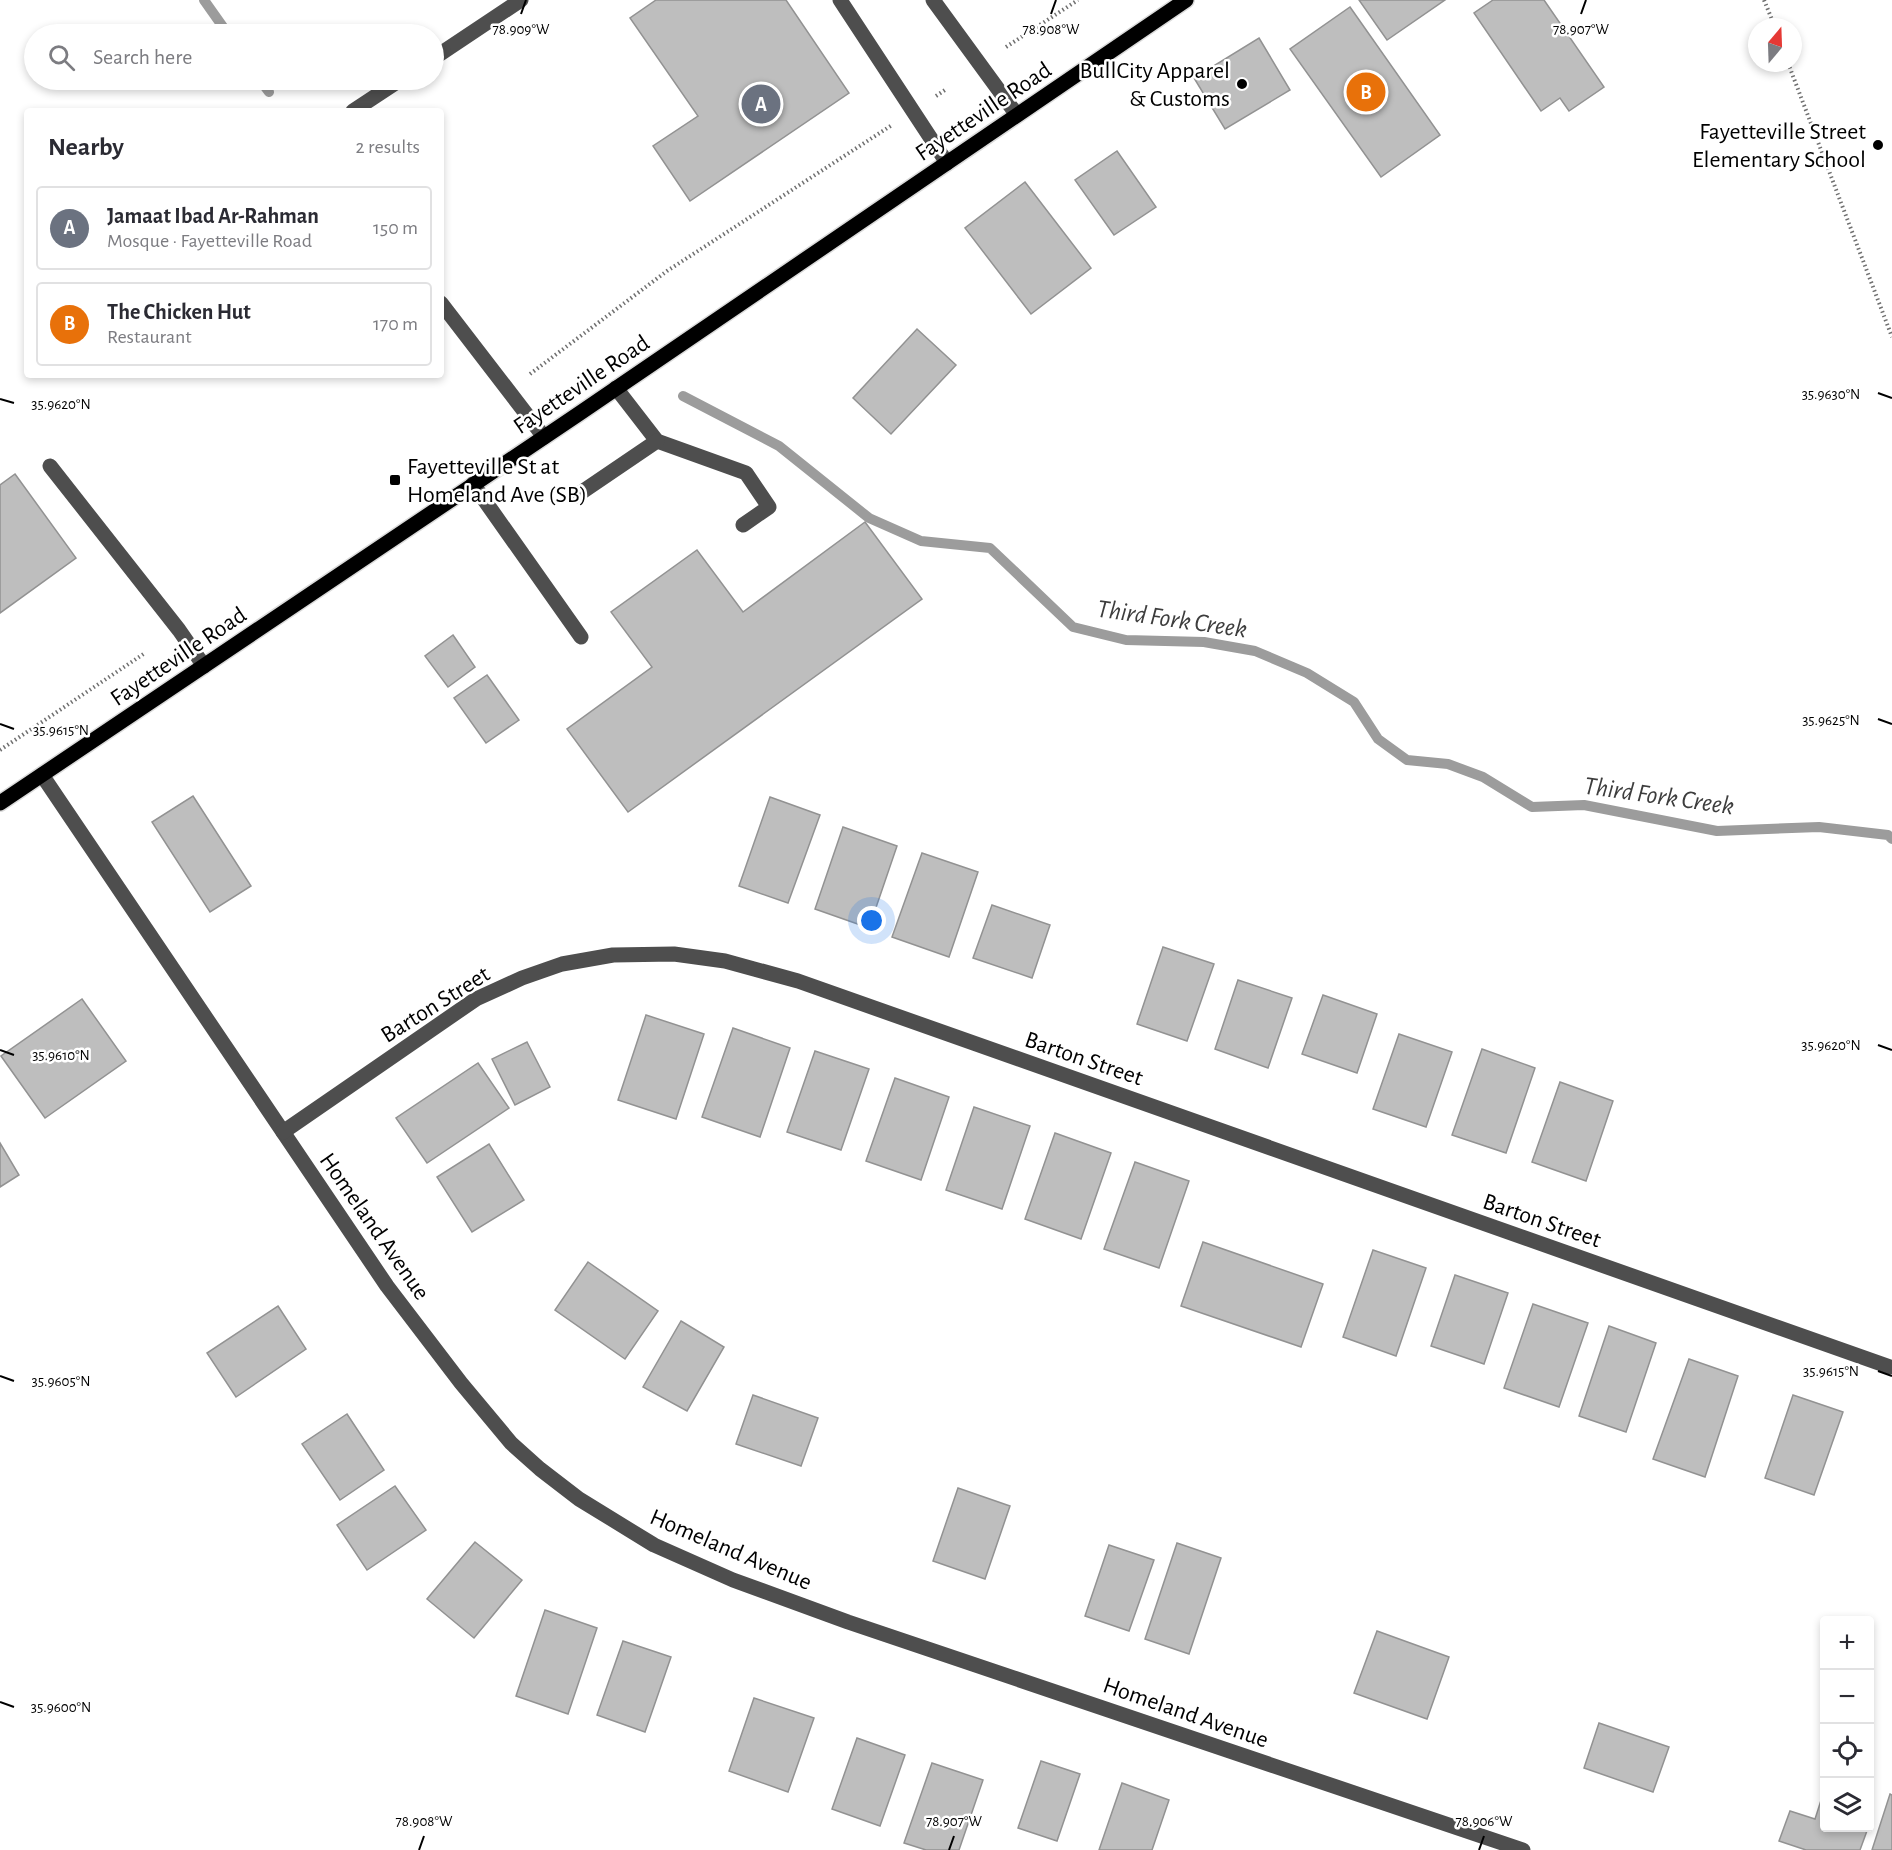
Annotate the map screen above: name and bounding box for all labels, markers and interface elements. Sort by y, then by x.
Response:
north arrow [1748,18,1802,72]
text: 78.909°W [493,22,550,37]
text: 78.908°W [1023,22,1080,37]
text: 78.907°W [1553,22,1610,37]
search box [24,24,444,90]
icon: search [45,41,78,74]
text: Search here [93,46,192,68]
street label: Fayetteville Road [911,58,1056,166]
place label: BullCity Apparel & Customs [1079,59,1230,111]
pin: B [1346,70,1386,115]
marker: BullCity Apparel & Customs [1235,77,1249,91]
pin: A [742,82,780,126]
place label: Fayetteville Street Elementary School [1692,120,1866,172]
text: Nearby [48,134,124,160]
text: 2 results [356,137,420,157]
marker: Fayetteville Street Elementary School [1871,138,1885,152]
text: Jamaat Ibad Ar-Rahman [107,205,319,227]
text: A [64,218,76,238]
text: 150 m [373,218,418,238]
text: Mosque · Fayetteville Road [107,231,312,251]
text: The Chicken Hut [107,301,251,323]
text: B [64,314,75,334]
text: 170 m [373,314,418,334]
text: Restaurant [107,327,192,347]
street label: Fayetteville Road [509,331,654,439]
text: 35.9630°N [1802,387,1860,402]
text: 35.9620°N [31,397,91,412]
place label: Fayetteville St at Homeland Ave (SB) [407,455,587,507]
marker: Fayetteville St at Homeland Ave (SB) [388,473,402,487]
water label: Third Fork Creek [1095,596,1248,642]
street label: Fayetteville Road [106,603,251,711]
text: 35.9625°N [1802,713,1860,728]
text: 35.9615°N [33,723,89,738]
water label: Third Fork Creek [1582,773,1735,819]
your location [857,906,886,935]
street label: Barton Street [377,962,494,1048]
street label: Barton Street [1022,1028,1146,1090]
text: 35.9620°N [1801,1038,1861,1053]
text: 35.9610°N [32,1048,90,1063]
street label: Homeland Avenue [315,1149,434,1304]
street label: Barton Street [1480,1190,1604,1252]
text: 35.9615°N [1803,1364,1859,1379]
text: 35.9605°N [32,1374,90,1389]
street label: Homeland Avenue [646,1505,815,1595]
map controls [1820,1616,1874,1832]
button: + [1820,1616,1874,1670]
button: − [1820,1670,1874,1724]
street label: Homeland Avenue [1100,1673,1271,1752]
text: 35.9600°N [31,1700,91,1715]
button: locate [1820,1724,1874,1778]
button: layers [1820,1778,1874,1832]
text: 78.908°W [396,1814,453,1829]
text: 78.907°W [926,1814,983,1829]
text: 78.906°W [1456,1814,1513,1829]

